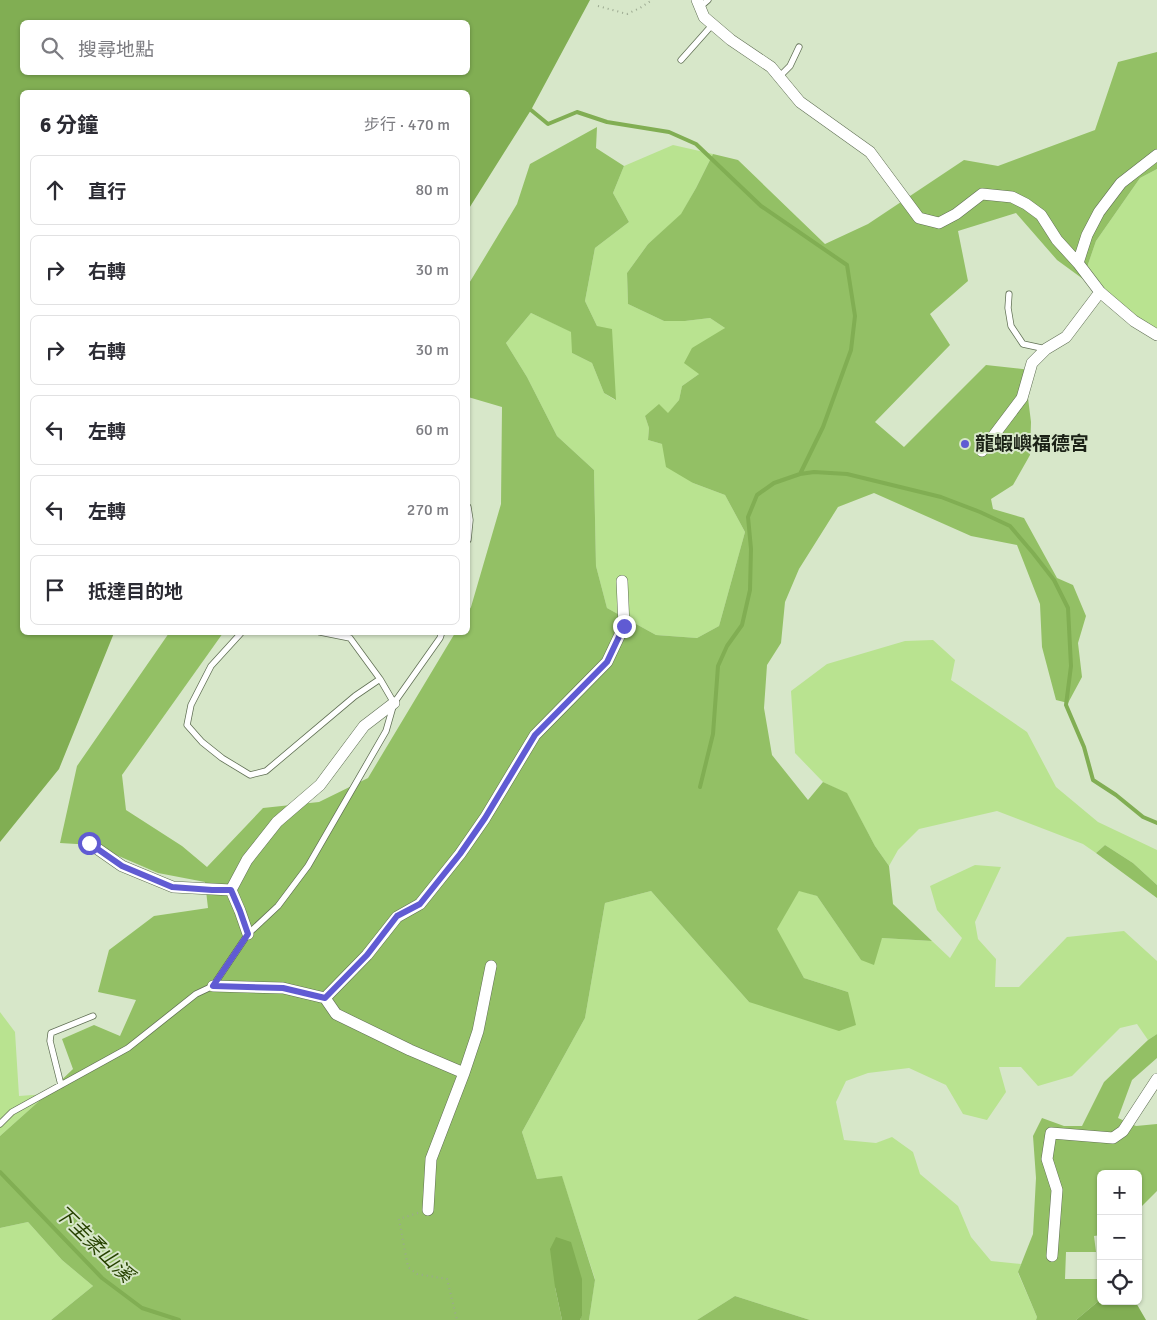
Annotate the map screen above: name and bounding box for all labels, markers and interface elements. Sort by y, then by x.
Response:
search box [20,20,470,75]
icon: search [38,34,66,62]
text: 搜尋地點 [78,38,154,62]
text: 6 分鐘 [40,112,98,138]
text: 步行 · 470 m [364,115,450,135]
icon: ahead [41,176,69,204]
text: 直行 [88,180,126,204]
text: 80 m [415,180,449,200]
icon: right [41,256,69,284]
text: 右轉 [88,260,126,284]
text: 30 m [415,260,449,280]
icon: right [41,336,69,364]
text: 右轉 [88,340,126,364]
text: 30 m [415,340,449,360]
icon: left [41,416,69,444]
text: 左轉 [88,420,126,444]
text: 60 m [415,420,449,440]
place label: 龍蝦嶼福德宮 [975,432,1089,456]
marker: 龍蝦嶼福德宮 [959,438,971,450]
icon: left [41,496,69,524]
text: 左轉 [88,500,126,524]
text: 270 m [407,500,449,520]
icon: arrive [41,576,69,604]
text: 抵達目的地 [88,580,183,604]
route end [613,615,636,638]
route start [78,832,101,855]
map controls [1097,1170,1142,1305]
button: + [1097,1170,1142,1215]
water label: 下圭柔山溪 [49,1200,141,1290]
button: − [1097,1215,1142,1260]
button: locate [1097,1260,1142,1305]

